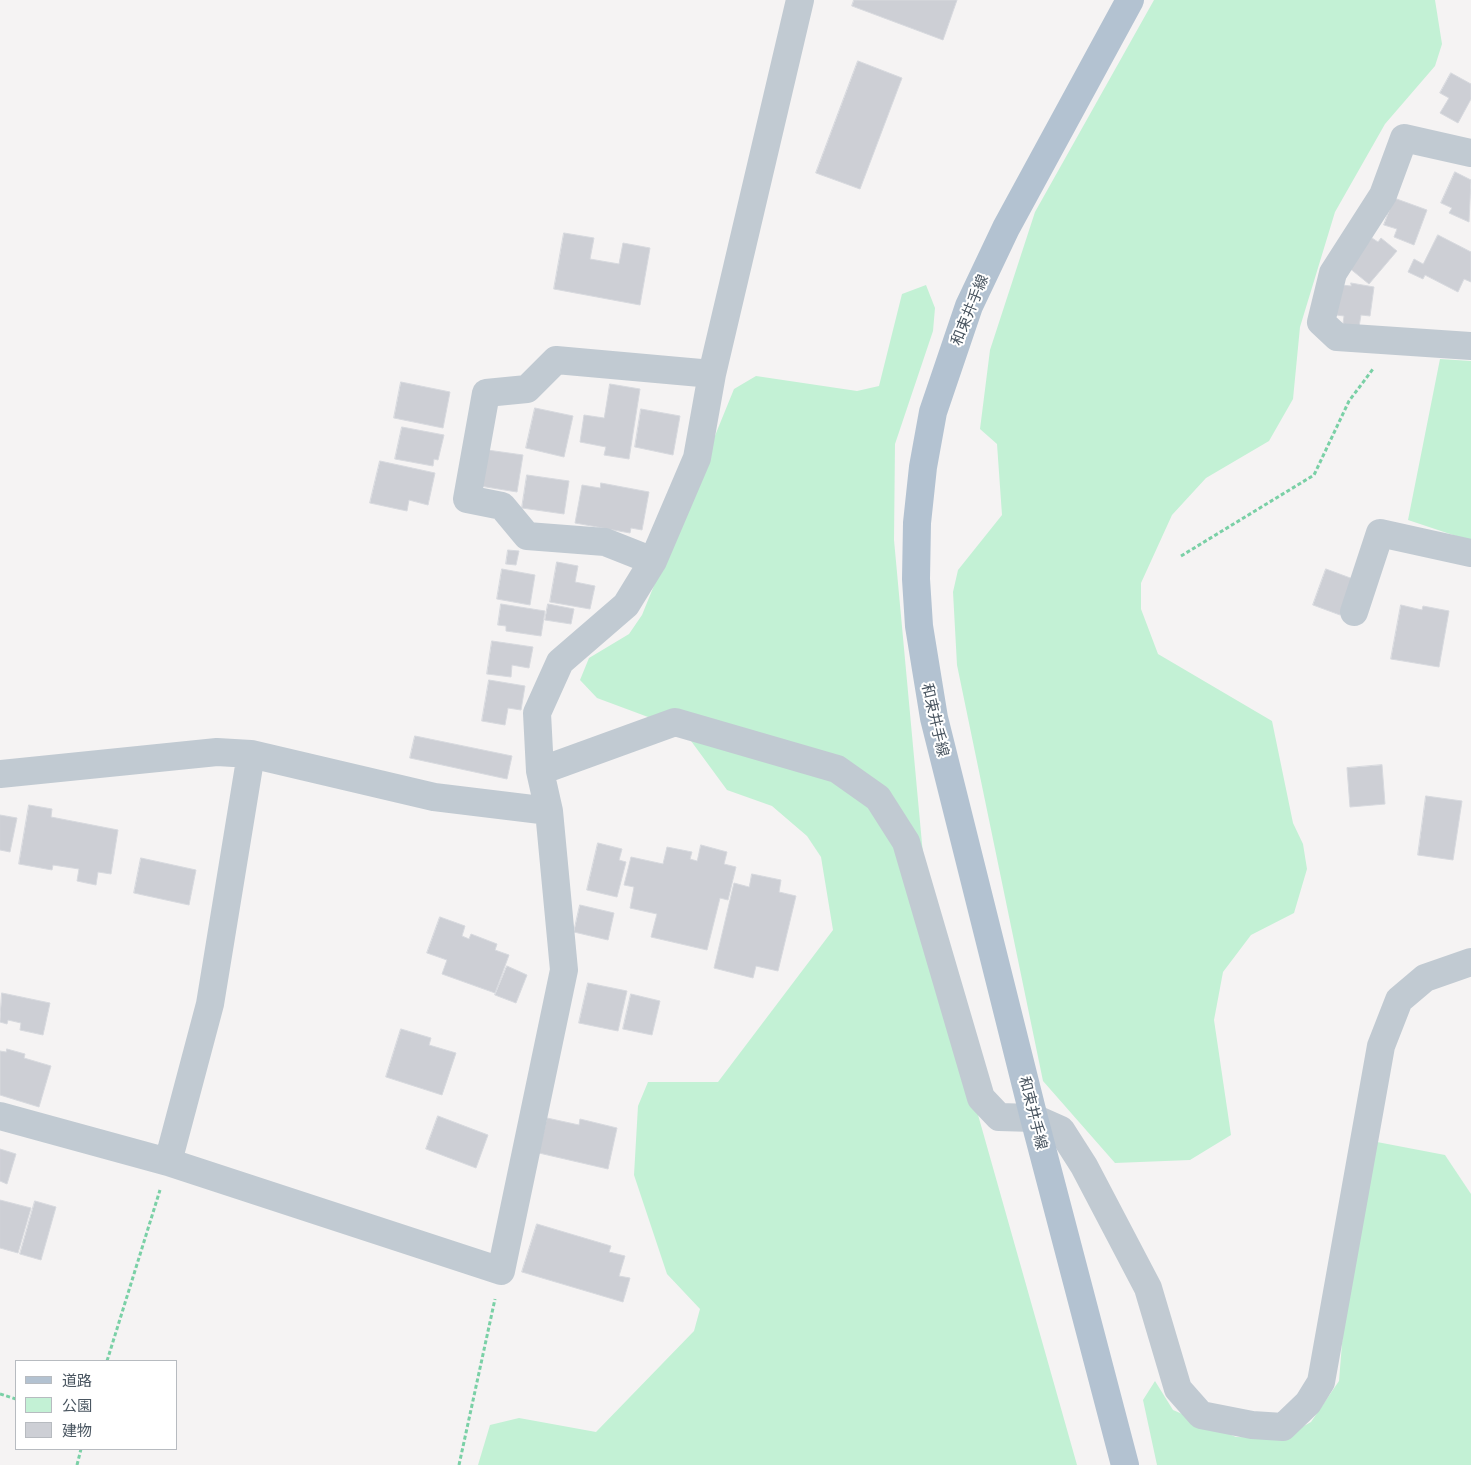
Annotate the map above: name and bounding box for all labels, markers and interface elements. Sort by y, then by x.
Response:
street label: 和束井手線 [948,272,992,348]
street label: 和束井手線 [918,681,952,759]
street label: 和束井手線 [1015,1074,1051,1152]
legend [15,1360,178,1450]
text: 道路 [62,1371,92,1389]
text: 公園 [62,1396,92,1414]
text: 建物 [62,1421,92,1439]

